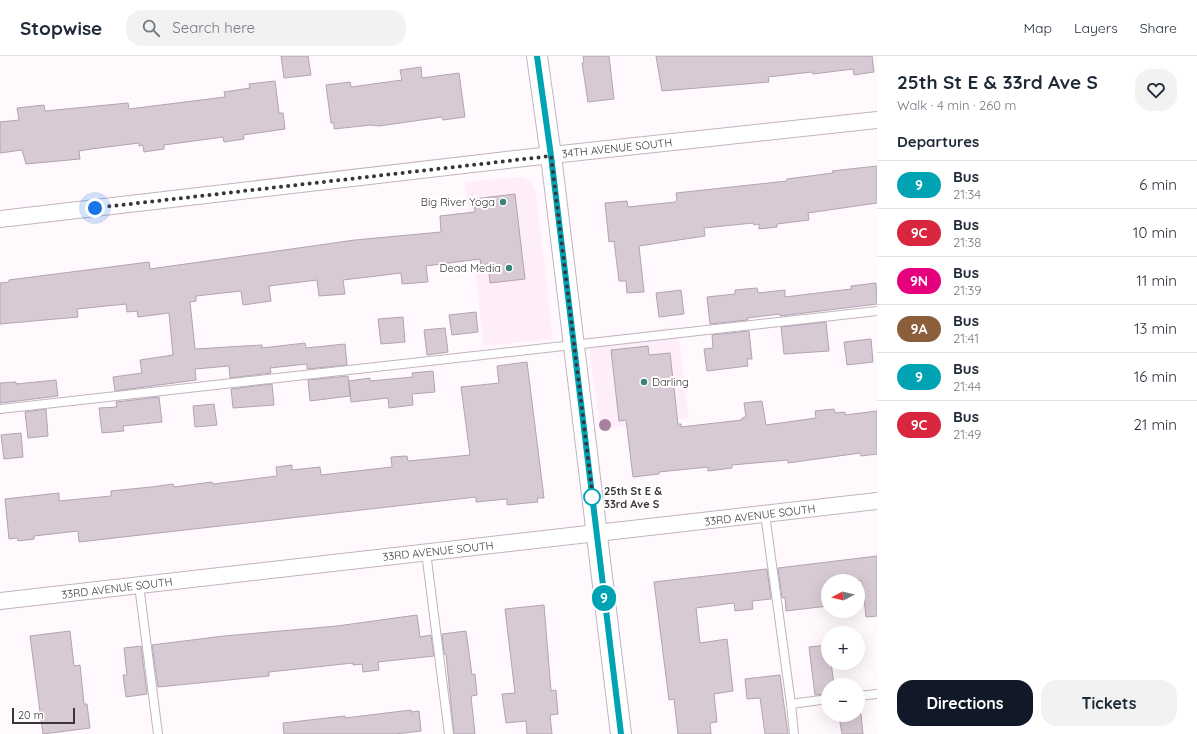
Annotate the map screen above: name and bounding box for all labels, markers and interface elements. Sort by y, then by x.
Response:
search box [126,10,406,46]
text: Stopwise [20,16,102,40]
icon: search [140,17,162,39]
text: Search here [172,18,255,37]
text: Map [1023,19,1052,37]
text: Layers [1074,19,1118,37]
text: Share [1140,19,1177,37]
button: heart [1135,69,1177,111]
text: 25th St E & 33rd Ave S [897,70,1098,94]
text: Walk · 4 min · 260 m [897,97,1016,113]
text: Departures [897,132,979,151]
street label: 34TH AVENUE SOUTH [561,135,673,161]
text: Bus [953,167,979,186]
text: 6 min [1139,175,1177,194]
text: 9 [915,176,923,194]
text: 21:34 [953,186,981,202]
place label: Big River Yoga [421,195,495,209]
marker: Big River Yoga [498,197,508,207]
your location [85,198,105,218]
text: Bus [953,215,979,234]
text: 10 min [1133,223,1177,242]
text: 9C [911,224,927,242]
text: 21:38 [953,234,981,250]
place label: Dead Media [439,261,501,275]
marker: Dead Media [504,263,514,273]
text: Bus [953,263,979,282]
text: 11 min [1136,271,1177,290]
text: 9N [910,272,928,290]
text: 21:39 [953,282,982,298]
text: Bus [953,311,979,330]
text: 13 min [1134,319,1177,338]
text: 9A [911,320,927,338]
text: 21:41 [953,330,979,346]
text: Bus [953,359,979,378]
text: 16 min [1134,367,1177,386]
text: 9 [915,368,923,386]
place label: Darling [652,375,689,389]
marker: Darling [639,377,649,387]
text: 21:44 [953,378,981,394]
text: Bus [953,407,979,426]
text: 21 min [1133,415,1177,434]
text: 9C [911,416,927,434]
text: 21:49 [953,426,981,442]
place label: 25th St E & 33rd Ave S [604,484,662,511]
marker: 25th St E & 33rd Ave S [583,488,601,506]
street label: 33RD AVENUE SOUTH [704,501,816,529]
street label: 33RD AVENUE SOUTH [382,538,494,564]
street label: 33RD AVENUE SOUTH [61,574,173,602]
north arrow [821,574,865,618]
map controls [821,574,865,722]
line badge: 9 [591,585,617,611]
text: 9 [600,589,608,607]
button: + [821,626,865,670]
button: − [821,678,865,722]
button: Directions [897,680,1033,726]
button: Tickets [1041,680,1177,726]
scale bar [12,706,75,725]
text: 20 m [18,708,44,722]

